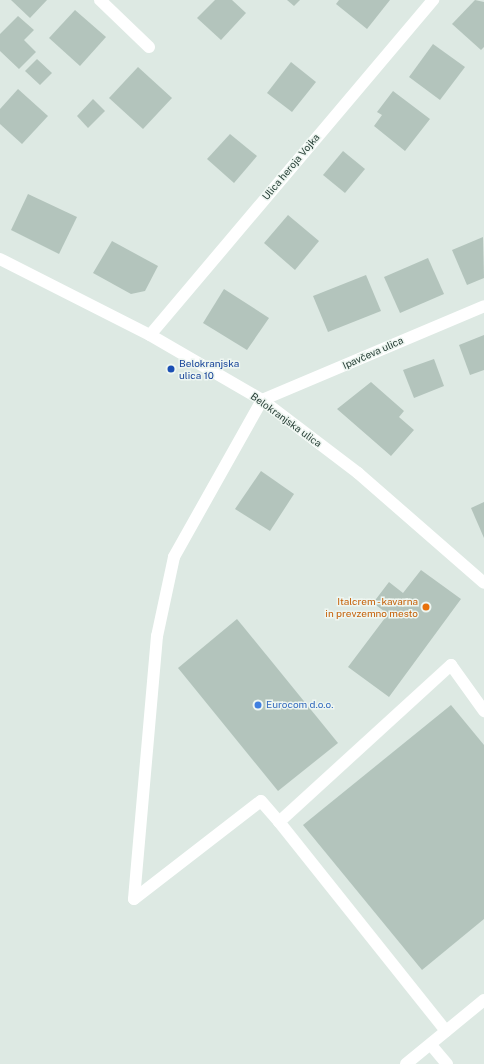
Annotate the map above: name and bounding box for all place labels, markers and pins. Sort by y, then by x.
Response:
place label: Belokranjska ulica 10 [179,357,239,380]
marker: Belokranjska ulica 10 [166,364,176,374]
place label: Italcrem - kavarna in prevzemno mesto [325,595,418,618]
marker: Italcrem - kavarna in prevzemno mesto [421,602,431,612]
place label: Eurocom d.o.o. [266,699,334,711]
marker: Eurocom d.o.o. [253,700,263,710]

